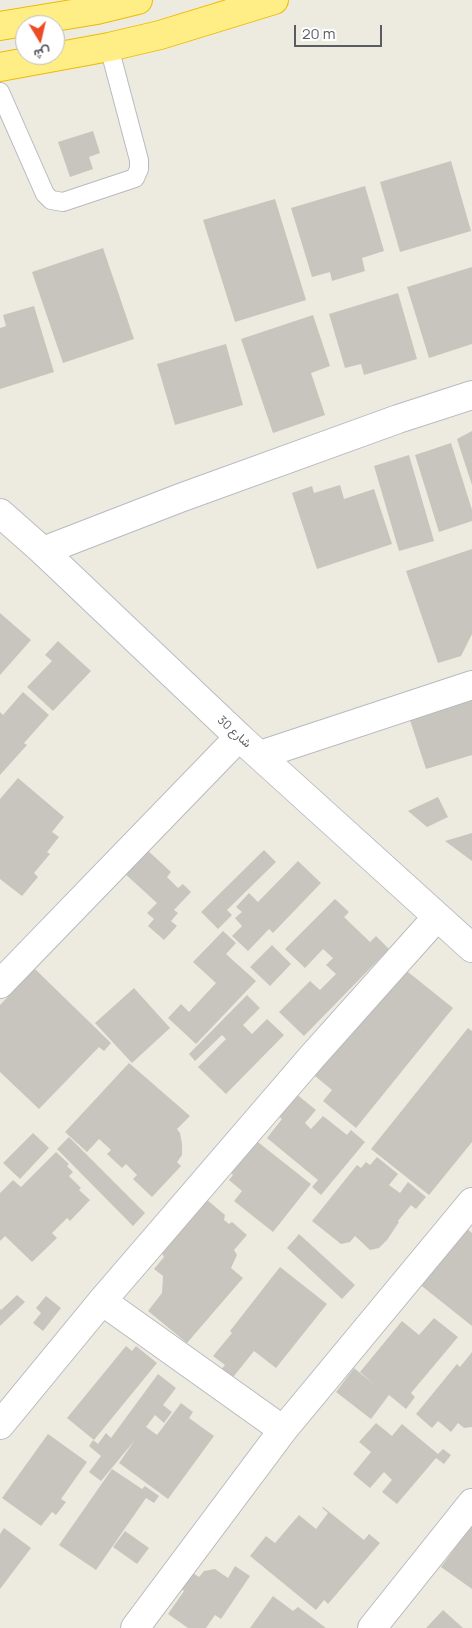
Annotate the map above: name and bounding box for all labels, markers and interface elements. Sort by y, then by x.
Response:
north arrow [15,15,65,65]
scale bar [297,15,384,47]
text: 20 m [302,23,335,44]
text: ش [32,44,52,65]
street label: شارع 30 [214,713,254,751]

